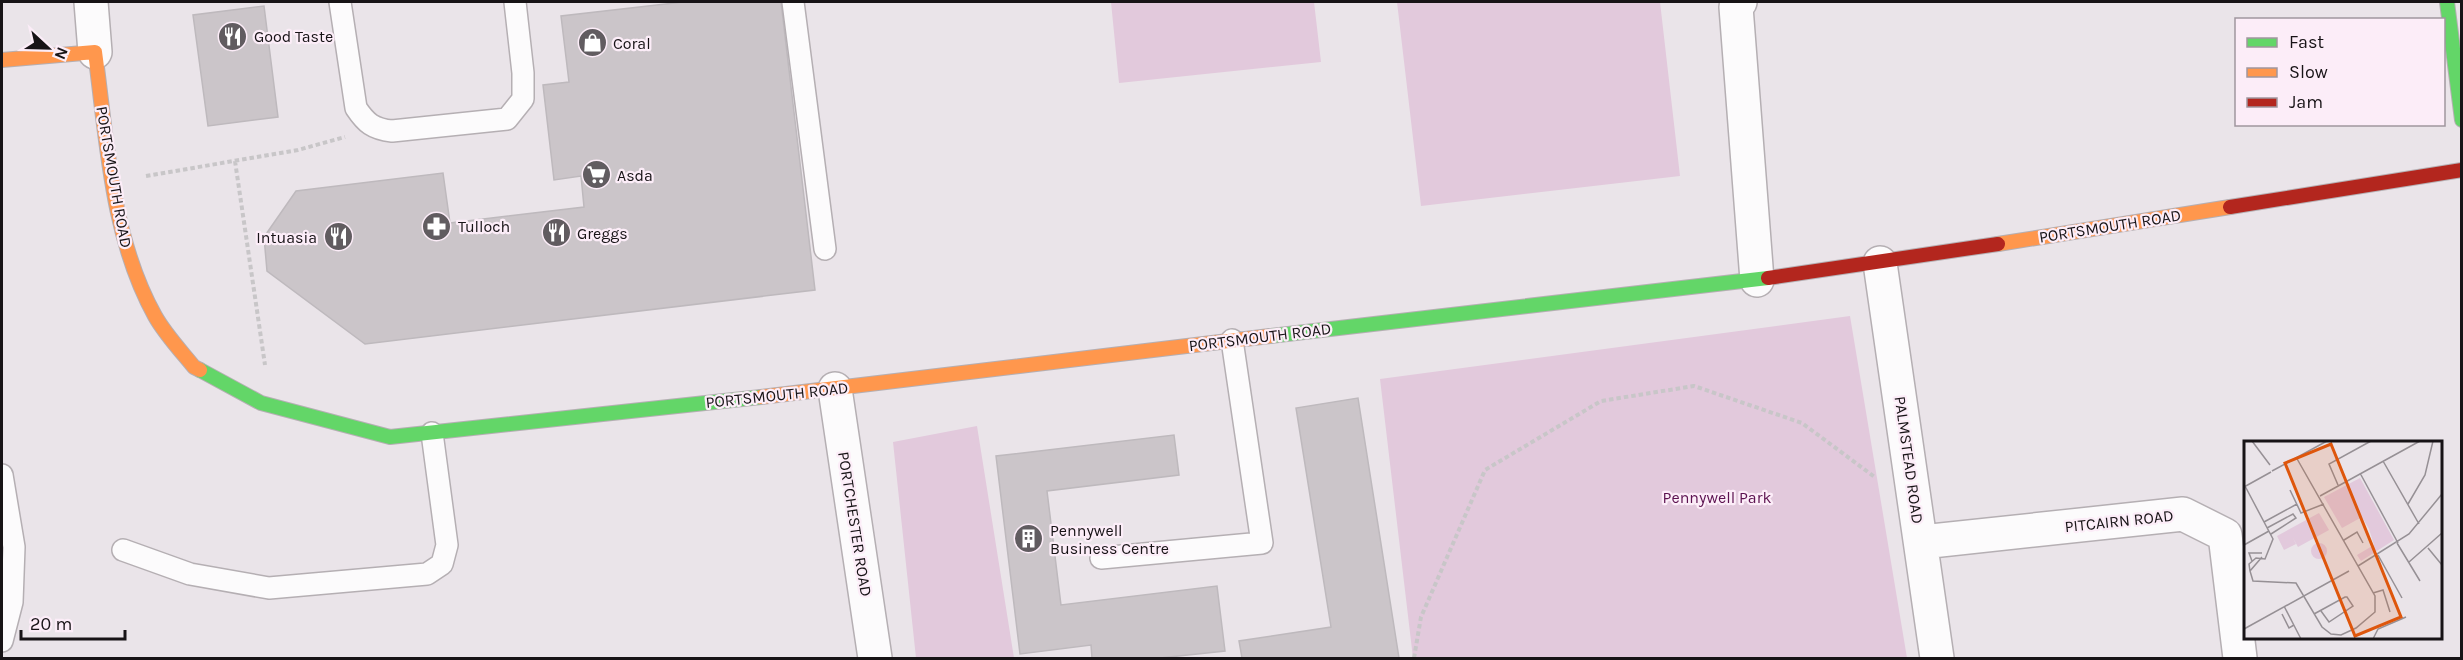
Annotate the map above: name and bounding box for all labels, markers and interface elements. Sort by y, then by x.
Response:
north arrow [18,18,78,78]
legend [2235,18,2445,126]
restaurant icon: Good Taste [217,20,249,52]
place label: Good Taste [254,27,333,46]
shop icon: Coral [576,27,608,59]
text: Fast [2289,31,2324,53]
place label: Coral [613,34,651,53]
text: N [50,45,72,62]
text: Slow [2289,61,2328,83]
text: Jam [2289,91,2323,113]
street label: PORTSMOUTH ROAD [92,105,136,249]
supermarket icon: Asda [580,159,612,191]
place label: Asda [617,166,653,185]
street label: PORTSMOUTH ROAD [2038,205,2182,247]
pharmacy icon: Tulloch [421,210,453,242]
place label: Tulloch [458,217,510,236]
restaurant icon: Greggs [540,217,572,249]
restaurant icon: Intuasia [322,221,354,253]
place label: Greggs [577,224,628,243]
place label: Intuasia [256,228,317,247]
street label: PORTSMOUTH ROAD [1188,319,1332,355]
street label: PORTSMOUTH ROAD [705,378,849,412]
street label: PALMSTEAD ROAD [1891,395,1927,525]
inset map [2244,441,2442,639]
street label: PORTCHESTER ROAD [834,450,876,598]
park label: Pennywell Park [1663,488,1771,507]
street label: PITCAIRN ROAD [2064,506,2174,536]
place label: Pennywell Business Centre [1050,521,1169,558]
building icon: Pennywell Business Centre [1013,523,1045,555]
scale bar [21,603,124,641]
text: 20 m [30,613,72,635]

